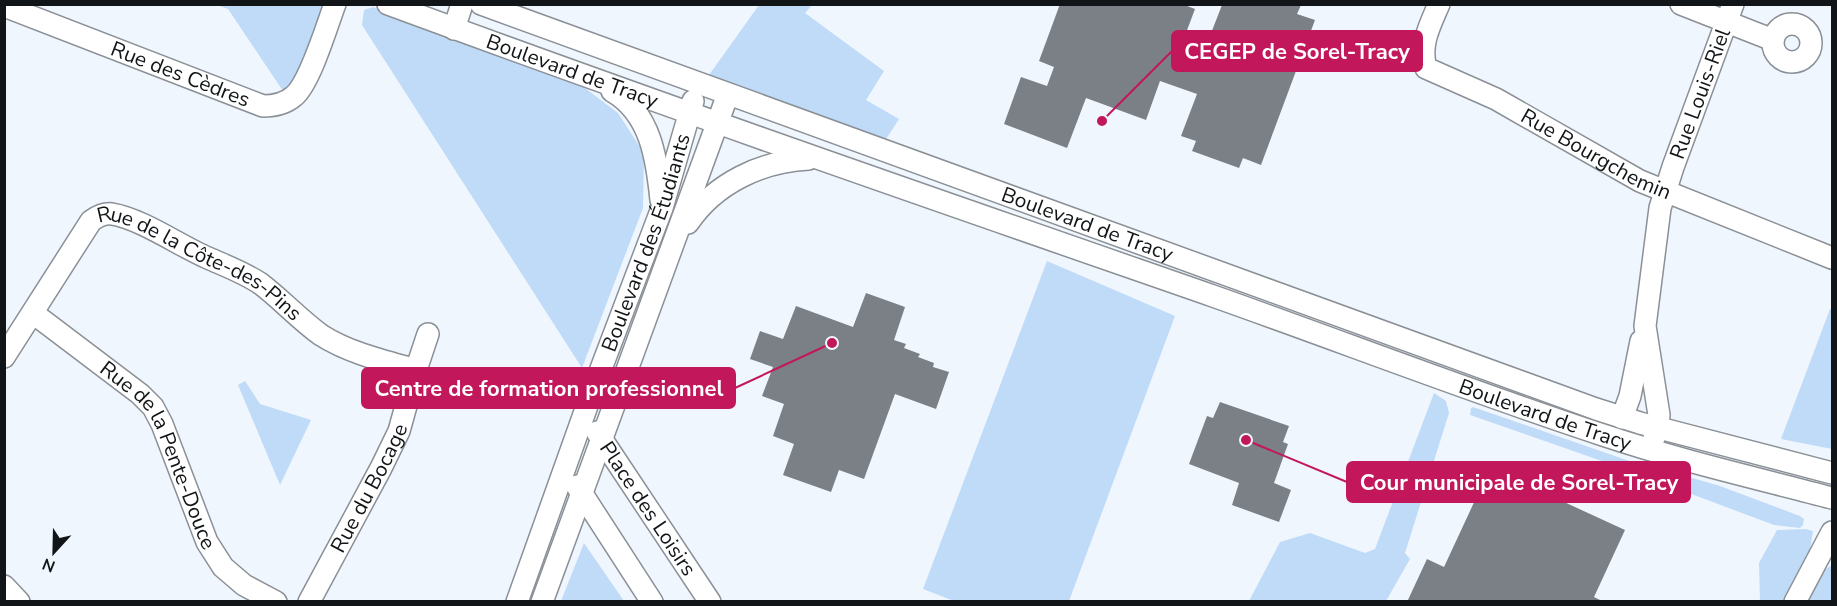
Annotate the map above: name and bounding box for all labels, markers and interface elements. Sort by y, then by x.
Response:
street label: Rue Louis-Riel [1663,24,1737,163]
street label: Boulevard de Tracy [482,27,662,115]
callout: CEGEP de Sorel-Tracy [1172,31,1422,71]
street label: Rue des Cèdres [107,35,254,114]
text: CEGEP de Sorel-Tracy [1184,37,1410,67]
street label: Rue Bourgchemin [1516,102,1675,206]
street label: Boulevard des Étudiants [595,130,697,356]
street label: Boulevard de Tracy [998,180,1177,268]
street label: Rue de la Côte-des-Pins [94,199,308,327]
street label: Rue de la Pente-Douce [94,355,222,555]
callout: Centre de formation professionnel [362,368,735,408]
street label: Boulevard de Tracy [1455,372,1635,457]
text: Centre de formation professionnel [375,374,723,404]
street label: Rue du Bocage [324,421,414,558]
street label: Place des Loisirs [593,436,703,581]
callout: Cour municipale de Sorel-Tracy [1347,462,1690,502]
text: Cour municipale de Sorel-Tracy [1360,468,1679,498]
north arrow [24,522,84,582]
text: N [39,553,58,577]

